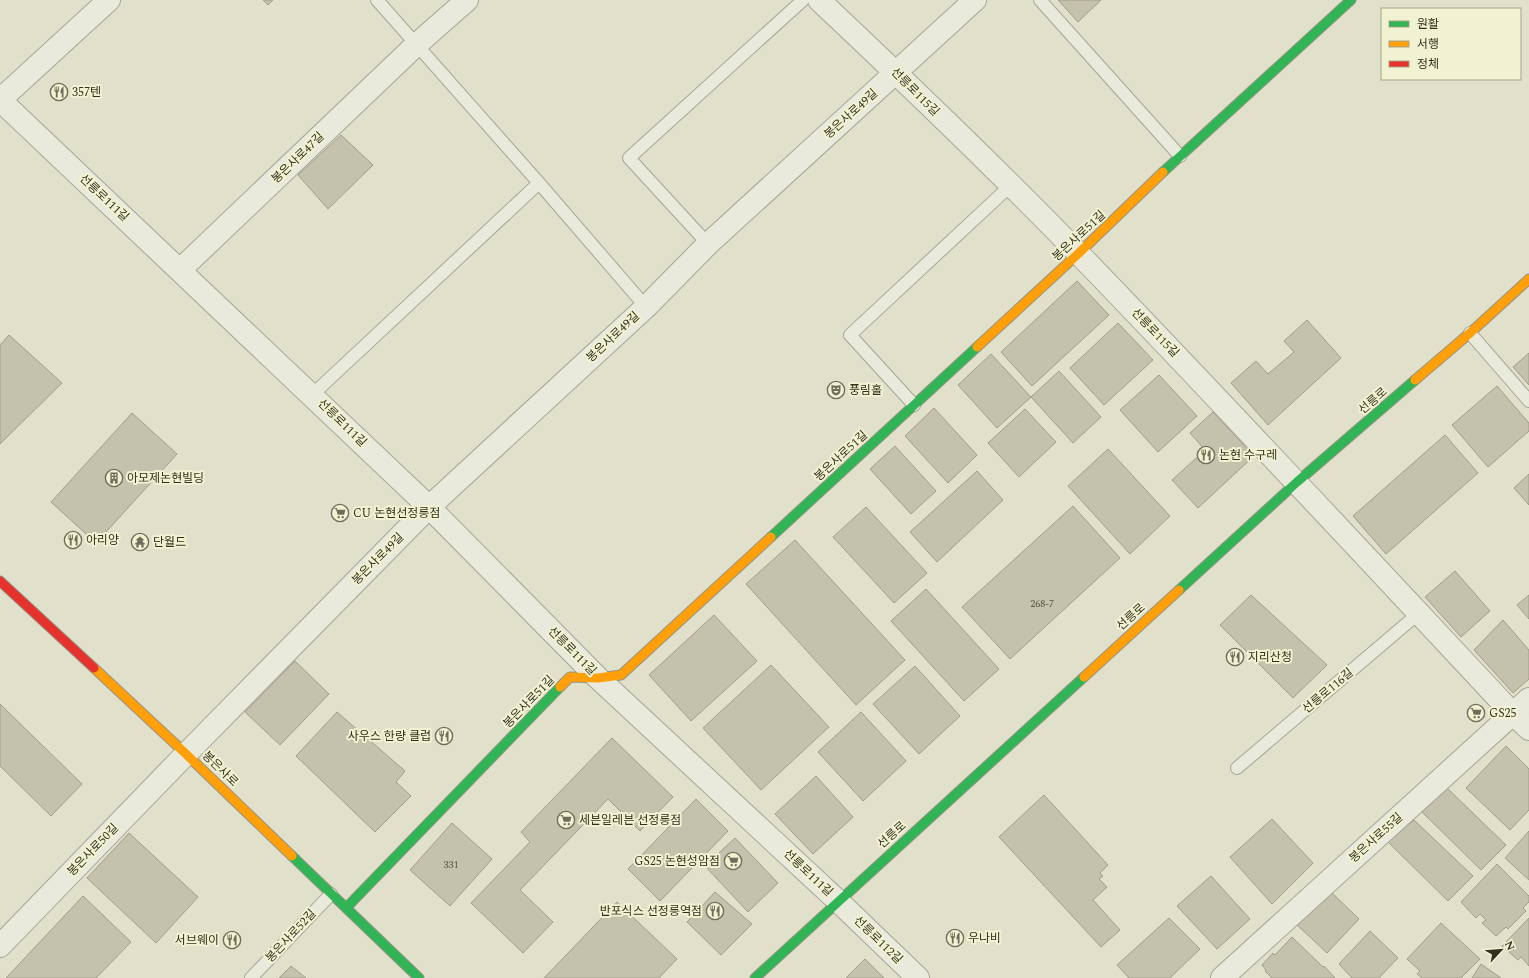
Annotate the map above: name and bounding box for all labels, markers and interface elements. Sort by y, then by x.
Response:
legend [1381,8,1521,80]
text: 원활 [1417,15,1439,34]
text: 서행 [1417,35,1439,54]
text: 정체 [1417,55,1439,74]
street label: 선릉로115길 [886,63,944,121]
restaurant icon: 357텐 [49,82,69,102]
place label: 357텐 [72,83,101,102]
street label: 봉은사로49길 [820,84,882,144]
street label: 봉은사로47길 [267,128,329,188]
street label: 선릉로111길 [75,170,133,226]
street label: 봉은사로51길 [1048,206,1110,266]
street label: 선릉로115길 [1127,304,1183,362]
street label: 봉은사로49길 [582,307,644,367]
theatre icon: 풍림홀 [826,380,846,400]
place label: 풍림홀 [849,381,882,400]
street label: 선릉로 [1354,383,1392,419]
street label: 선릉로111길 [313,395,371,451]
street label: 봉은사로51길 [810,426,872,486]
restaurant icon: 논현 수구레 [1196,445,1216,465]
place label: 논현 수구레 [1219,446,1277,465]
building icon: 아모제논현빌딩 [104,468,124,488]
place label: 아모제논현빌딩 [127,469,204,488]
supermarket icon: CU 논현선정릉점 [330,503,350,523]
place label: CU 논현선정릉점 [353,504,440,523]
street label: 봉은사로49길 [348,529,408,589]
restaurant icon: 아리양 [63,530,83,550]
place label: 아리양 [86,531,119,550]
temple icon: 단월드 [130,532,150,552]
place label: 단월드 [153,533,186,552]
house number: 268-7 [1030,596,1054,612]
street label: 선릉로 [1112,599,1150,635]
street label: 선릉로111길 [543,622,601,680]
restaurant icon: 지리산청 [1225,647,1245,667]
place label: 지리산청 [1248,648,1292,667]
street label: 선릉로116길 [1298,664,1358,718]
street label: 봉은사로51길 [499,671,559,733]
supermarket icon: GS25 [1466,703,1486,723]
place label: GS25 [1489,704,1517,723]
restaurant icon: 사우스 한량 클럽 [434,726,454,746]
place label: 사우스 한량 클럽 [348,727,431,746]
street label: 봉은사로 [198,747,242,791]
street label: 봉은사로55길 [1345,808,1407,868]
supermarket icon: 세븐일레븐 선정릉점 [556,810,576,830]
place label: 세븐일레븐 선정릉점 [579,811,681,830]
street label: 선릉로 [873,817,911,853]
street label: 봉은사로50길 [63,819,123,881]
street label: 선릉로111길 [779,845,837,901]
supermarket icon: GS25 논현성암점 [723,851,743,871]
place label: GS25 논현성암점 [634,852,720,871]
house number: 331 [444,857,459,873]
restaurant icon: 반포식스 선정릉역점 [705,901,725,921]
place label: 반포식스 선정릉역점 [600,902,702,921]
street label: 봉은사로52길 [261,905,321,967]
street label: 선릉로112길 [849,912,907,968]
restaurant icon: 우나비 [945,928,965,948]
place label: 우나비 [968,929,1001,948]
restaurant icon: 서브웨이 [222,930,242,950]
north arrow [1481,930,1521,970]
place label: 서브웨이 [175,931,219,950]
text: N [1500,938,1519,954]

